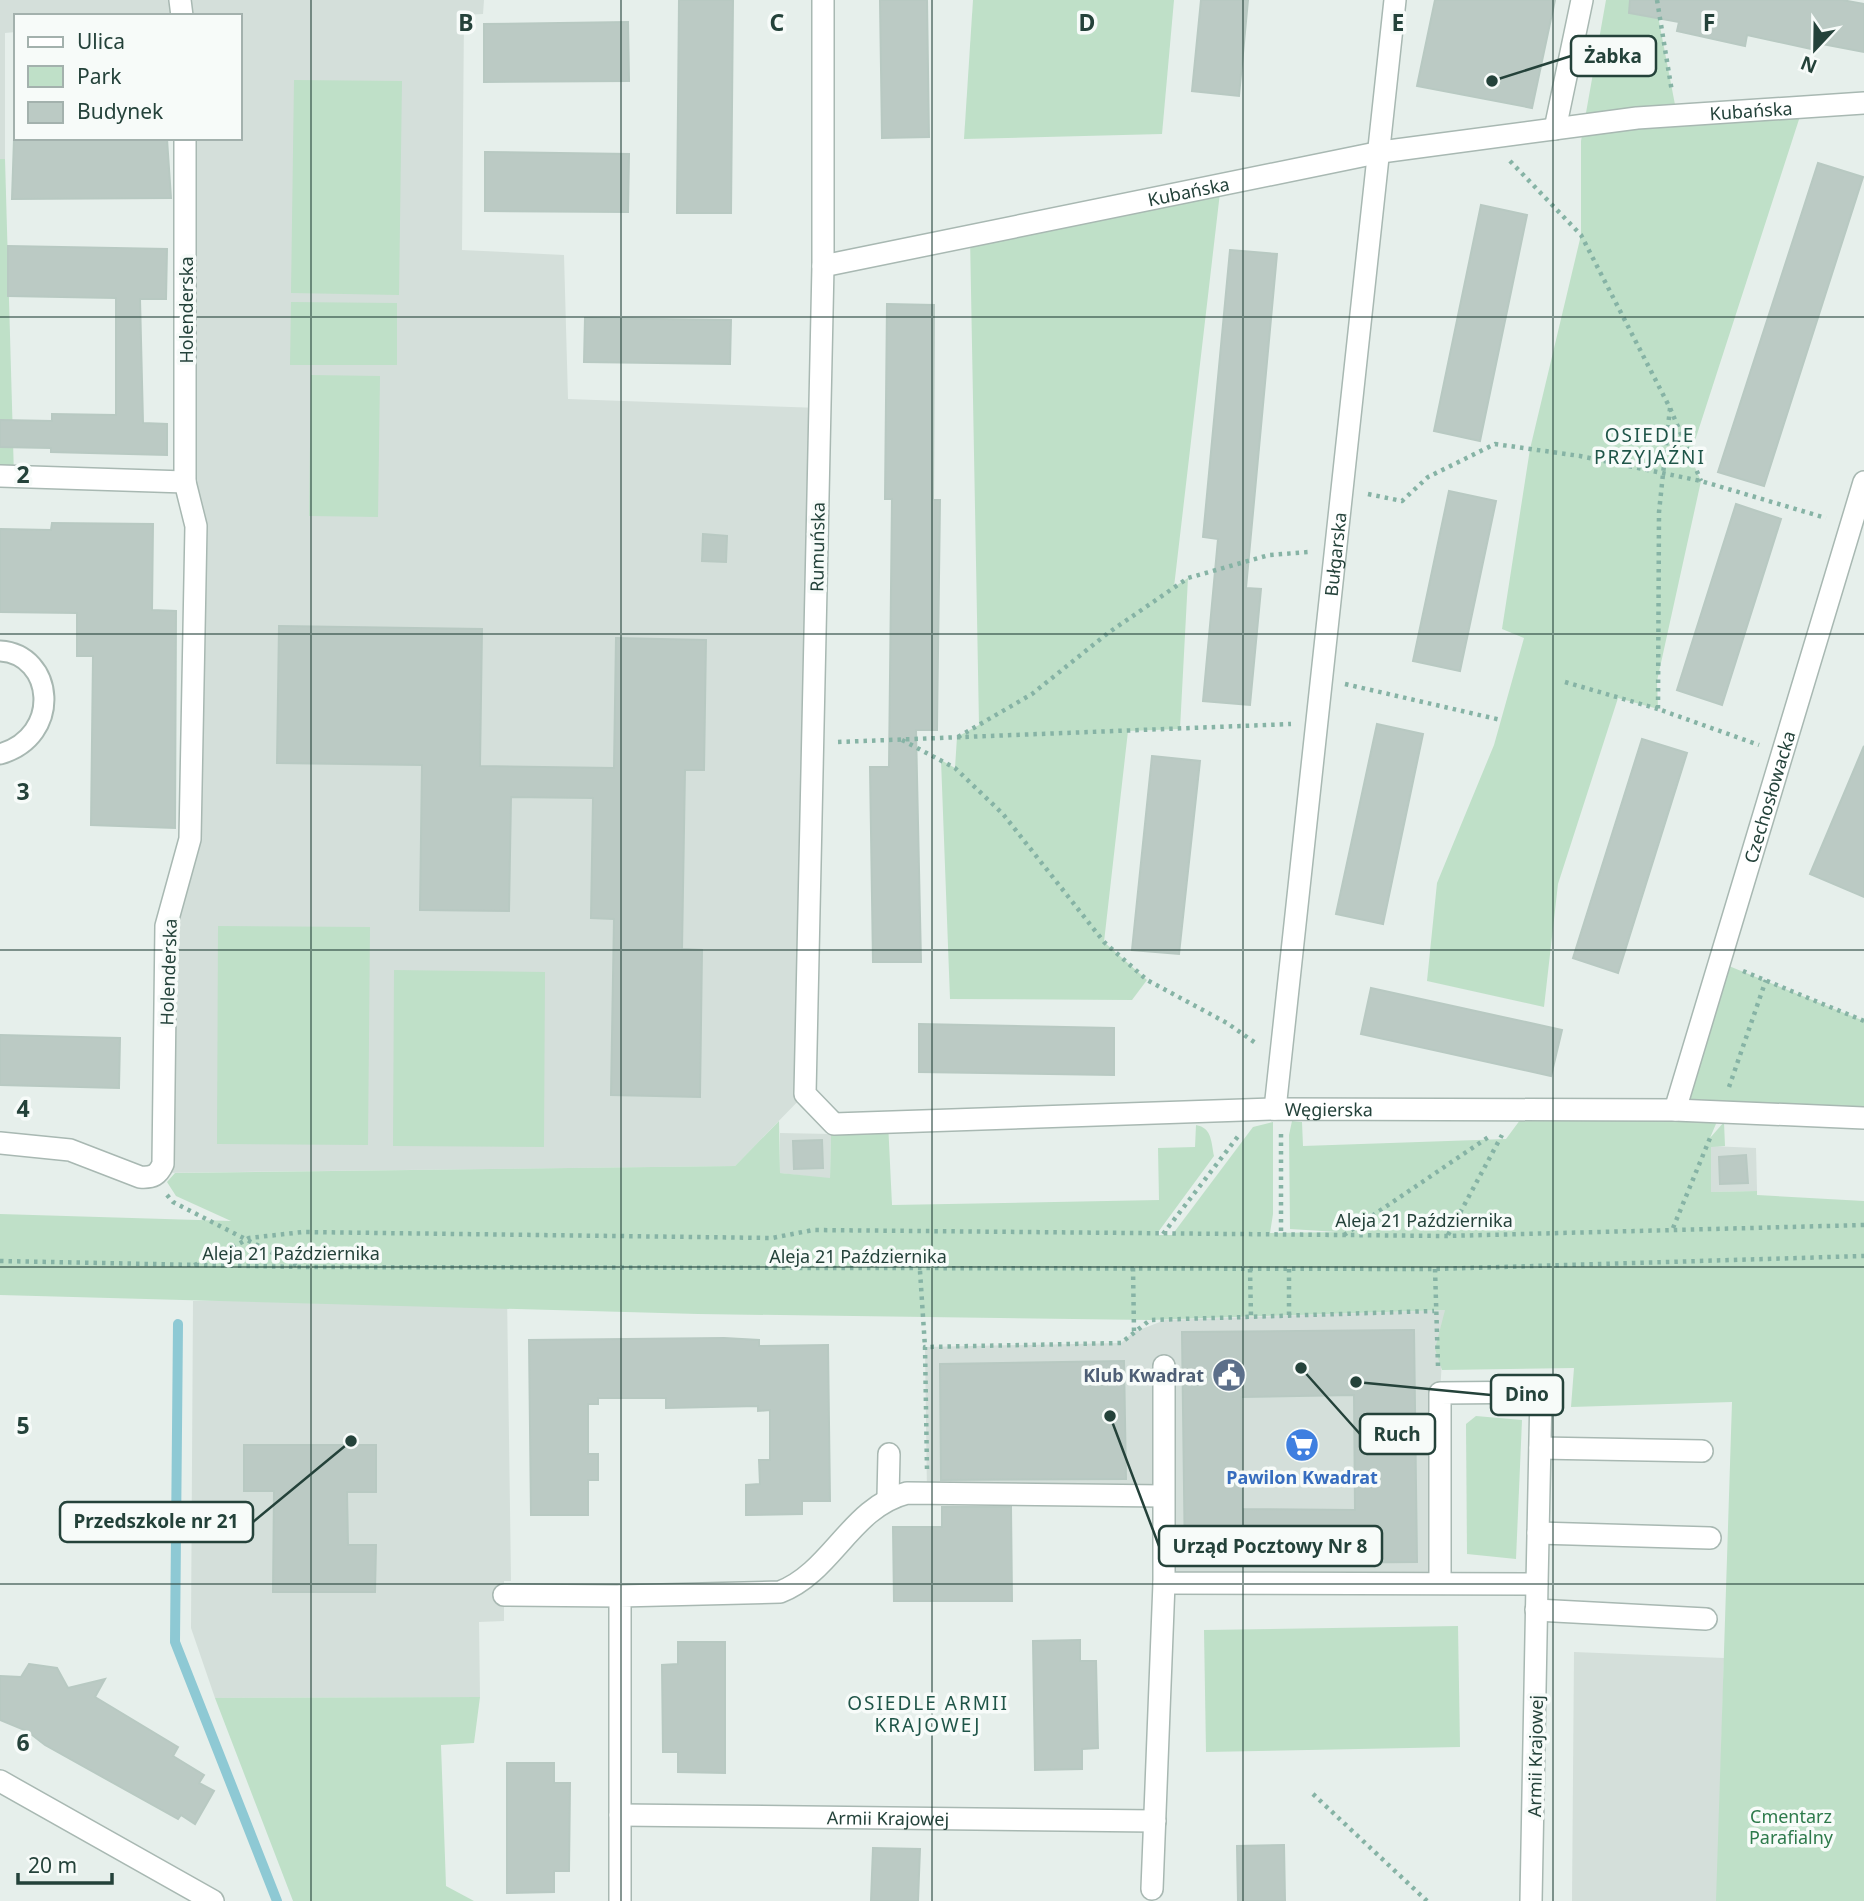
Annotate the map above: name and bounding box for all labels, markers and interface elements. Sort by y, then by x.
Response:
text: B [458,6,474,38]
text: C [770,6,785,38]
text: D [1079,6,1095,38]
text: E [1392,6,1404,38]
text: F [1703,6,1715,38]
legend [14,14,242,140]
north arrow [1780,14,1850,84]
text: Ulica [77,27,125,55]
callout: Żabka [1571,36,1656,76]
text: Żabka [1584,43,1642,69]
text: N [1797,50,1821,80]
text: Park [77,62,122,90]
street label: Kubańska [1709,96,1793,125]
text: Budynek [77,97,164,125]
street label: Kubańska [1145,171,1231,211]
street label: Holenderska [174,256,198,364]
district label: OSIEDLE PRZYJAŹNI [1594,422,1706,470]
text: 2 [16,458,30,490]
street label: Rumuńska [804,502,830,592]
street label: Bułgarska [1319,511,1352,598]
street label: Czechosłowacka [1738,728,1800,866]
text: 3 [16,775,30,807]
street label: Holenderska [154,918,182,1026]
text: 4 [16,1092,30,1124]
street label: Węgierska [1285,1097,1373,1121]
street label: Aleja 21 Października [1335,1208,1513,1232]
street label: Aleja 21 Października [202,1241,380,1265]
street label: Aleja 21 Października [769,1244,947,1268]
public building icon: Klub Kwadrat [1210,1356,1248,1394]
place label: Klub Kwadrat [1083,1363,1204,1387]
callout: Dino [1491,1375,1563,1415]
text: Dino [1505,1381,1549,1407]
text: 5 [16,1409,30,1441]
callout: Ruch [1360,1414,1435,1454]
text: Ruch [1374,1421,1420,1447]
supermarket icon: Pawilon Kwadrat [1283,1426,1321,1464]
place label: Pawilon Kwadrat [1226,1465,1378,1489]
callout: Przedszkole nr 21 [60,1502,253,1542]
text: Przedszkole nr 21 [73,1508,239,1534]
callout: Urząd Pocztowy Nr 8 [1159,1526,1382,1566]
text: Urząd Pocztowy Nr 8 [1173,1533,1368,1559]
district label: OSIEDLE ARMII KRAJOWEJ [847,1690,1009,1738]
street label: Armii Krajowej [1522,1695,1548,1817]
text: 6 [16,1726,30,1758]
park label: Cmentarz Parafialny [1749,1804,1834,1849]
street label: Armii Krajowej [827,1805,949,1831]
scale bar [18,1842,112,1886]
text: 20 m [28,1851,77,1879]

